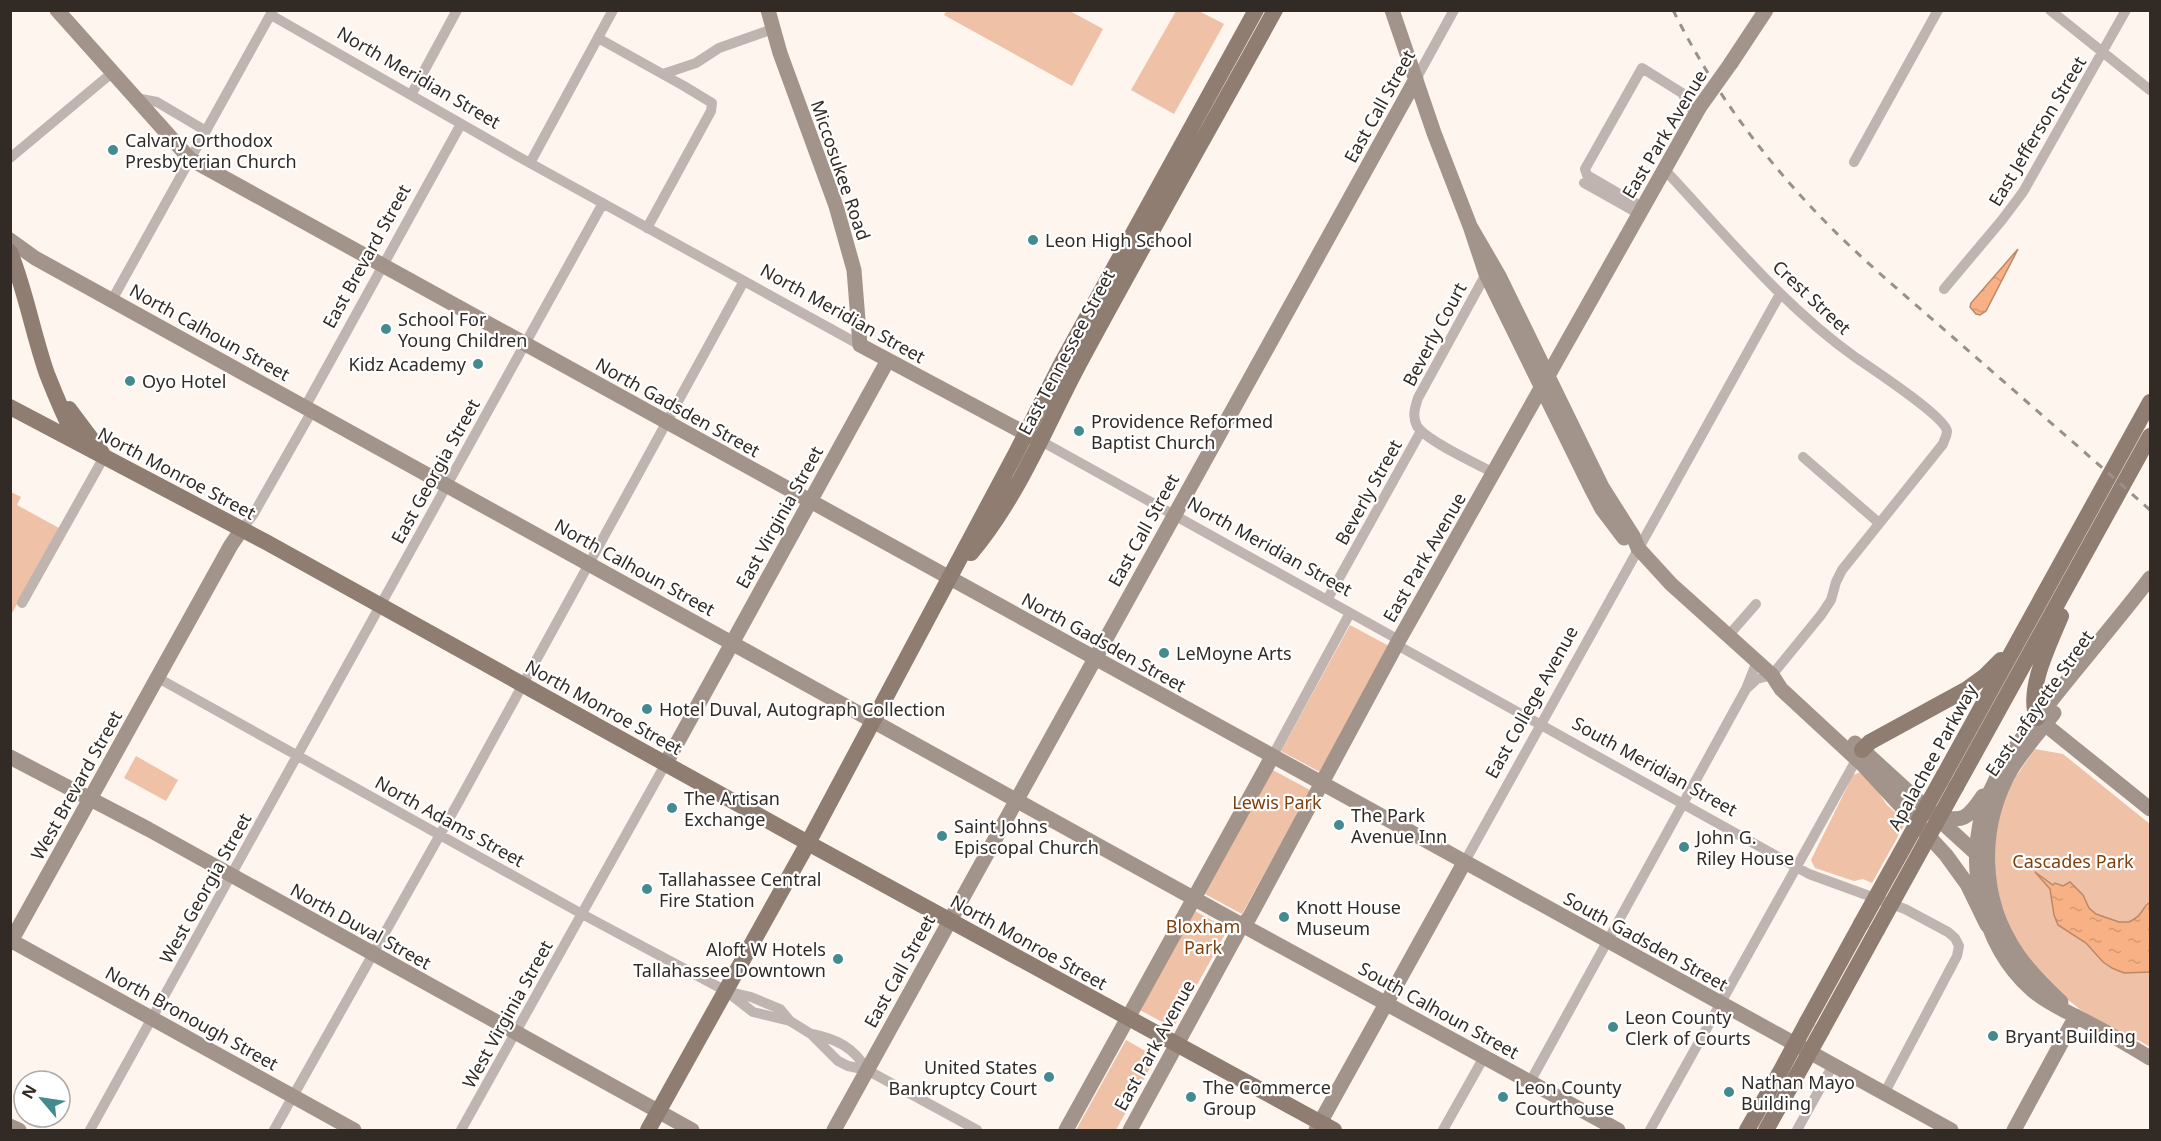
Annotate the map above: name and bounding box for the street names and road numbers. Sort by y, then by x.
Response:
street label: North Meridian Street [333,20,505,134]
street label: East Call Street [1338,45,1420,167]
street label: East Jefferson Street [1983,51,2091,210]
street label: East Park Avenue [1616,65,1712,203]
street label: Miccosukee Road [806,97,876,243]
street label: East Brevard Street [317,179,416,332]
street label: Crest Street [1768,255,1857,340]
street label: North Meridian Street [756,258,930,369]
street label: East Tennessee Street [1012,265,1120,439]
street label: North Calhoun Street [126,278,295,386]
street label: Beverly Court [1397,278,1472,390]
street label: North Gadsden Street [592,352,765,462]
street label: East Georgia Street [385,394,485,548]
street label: North Monroe Street [94,421,261,525]
street label: Beverly Street [1329,435,1407,549]
street label: East Virginia Street [730,441,828,592]
street label: East Call Street [1102,469,1184,591]
street label: East Park Avenue [1377,488,1471,626]
street label: North Meridian Street [1183,491,1357,602]
street label: North Calhoun Street [551,513,720,621]
street label: North Gadsden Street [1018,587,1191,697]
street label: East College Avenue [1479,622,1583,782]
street label: East Lafayette Street [1980,625,2099,781]
street label: North Monroe Street [521,654,687,760]
street label: Apalachee Parkway [1882,679,1983,834]
street label: West Brevard Street [25,706,127,864]
street label: South Meridian Street [1568,711,1742,821]
street label: North Adams Street [371,770,529,872]
street label: West Georgia Street [154,808,257,967]
street label: North Duval Street [286,877,436,975]
street label: South Gadsden Street [1560,886,1733,996]
street label: North Monroe Street [946,889,1112,995]
street label: East Call Street [858,910,940,1032]
street label: West Virginia Street [456,935,558,1092]
street label: South Calhoun Street [1355,956,1524,1064]
street label: North Bronough Street [101,960,283,1076]
street label: East Park Avenue [1108,975,1200,1115]

